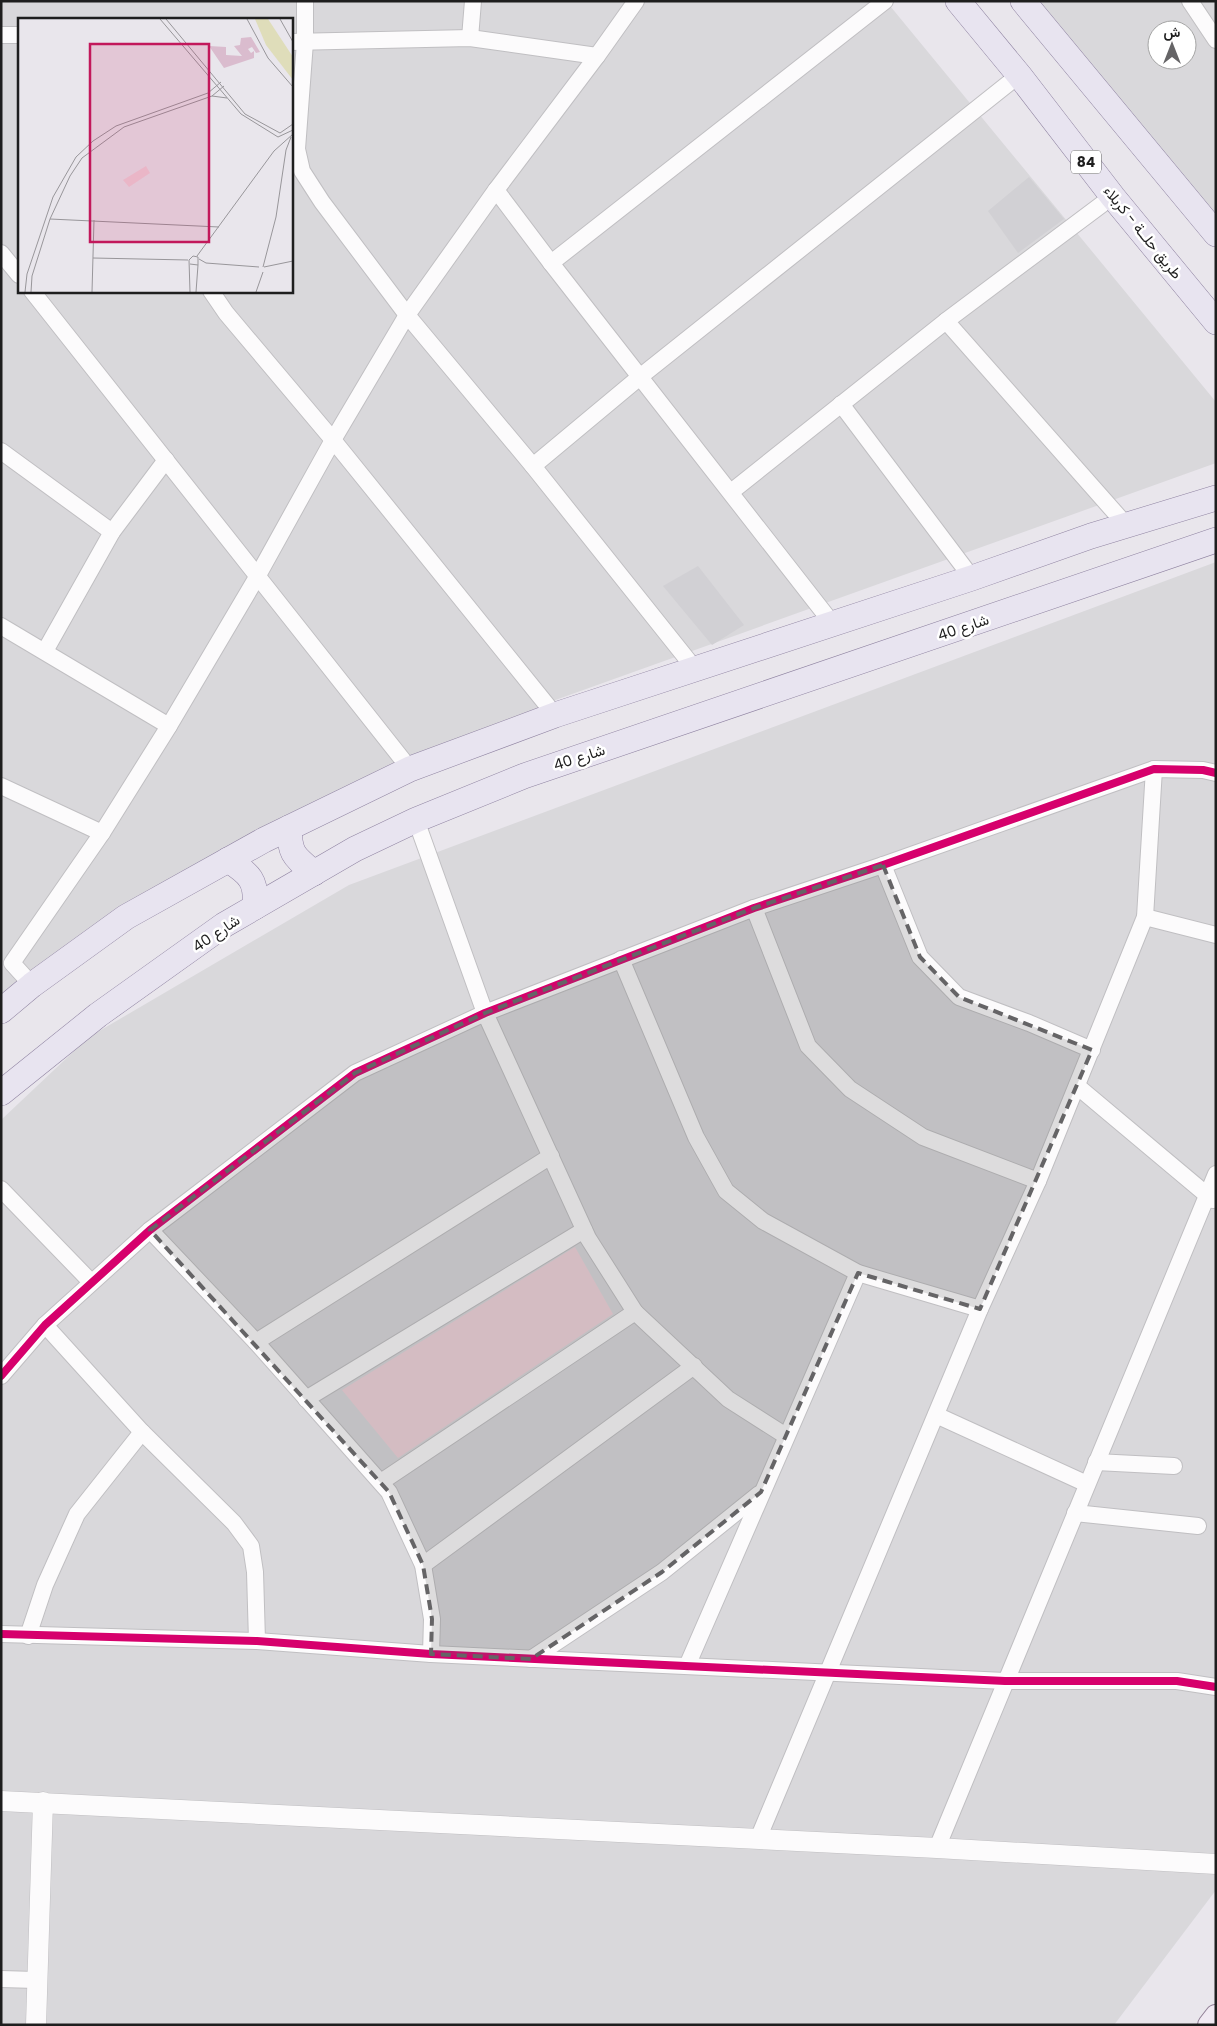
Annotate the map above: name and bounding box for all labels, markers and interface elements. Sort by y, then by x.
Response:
inset map [18,18,292,292]
north arrow [1147,20,1197,70]
text: ش [1164,22,1181,42]
road number: 84 [1071,150,1101,173]
street label: طريق حلــة - كربلاء [1099,181,1187,283]
street label: شارع 40 [935,608,992,647]
street label: شارع 40 [551,739,608,776]
street label: شارع 40 [188,909,245,957]

